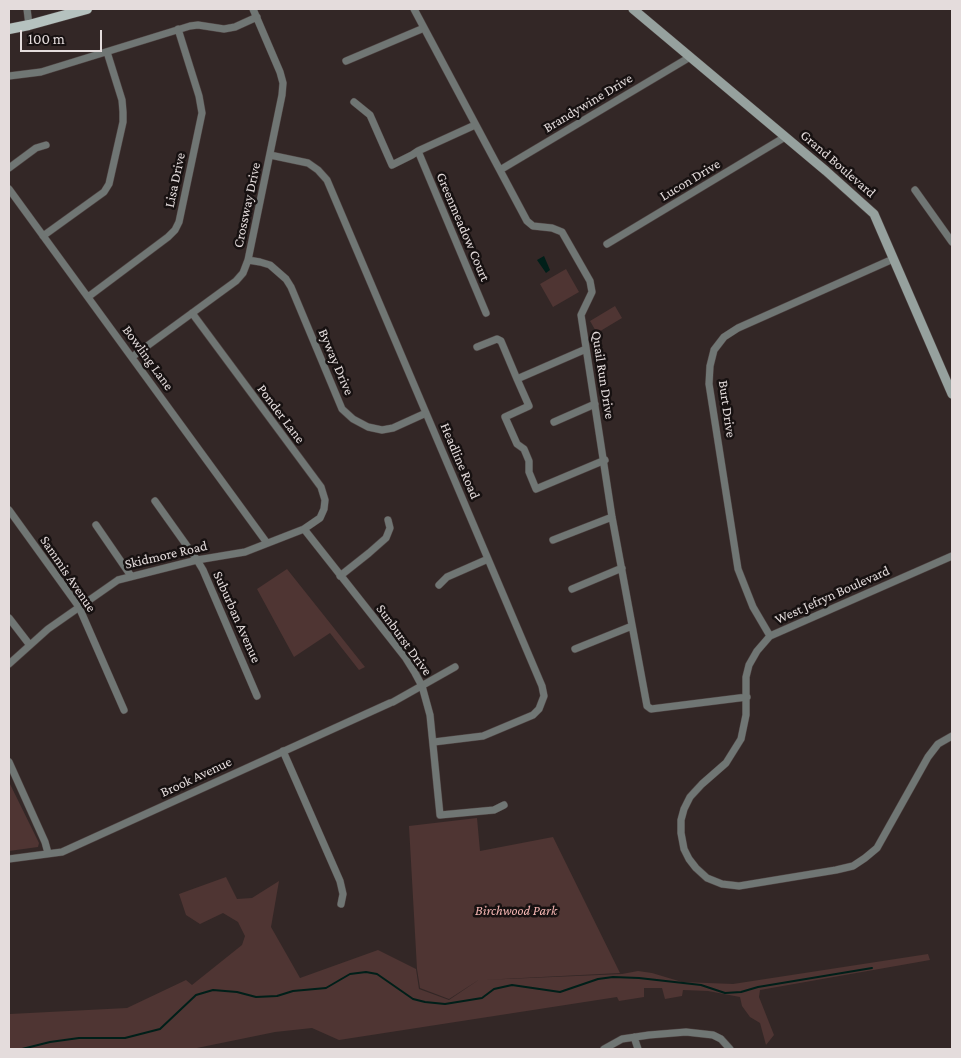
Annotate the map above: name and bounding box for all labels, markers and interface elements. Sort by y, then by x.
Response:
scale bar [22,20,105,52]
text: 100 m [28,31,65,47]
street label: Brandywine Drive [540,70,636,136]
street label: Grand Boulevard [797,127,879,201]
street label: Lisa Drive [161,151,189,209]
street label: Lucon Drive [657,155,723,205]
street label: Crossway Drive [230,161,264,249]
street label: Greenmeadow Court [432,170,494,284]
street label: Bowling Lane [119,322,177,394]
street label: Byway Drive [315,326,357,398]
street label: Quail Run Drive [588,330,618,420]
street label: Burt Drive [715,379,739,439]
street label: Ponder Lane [253,381,309,447]
street label: Headline Road [436,420,484,502]
street label: Sammis Avenue [36,533,100,615]
street label: Skidmore Road [123,537,209,573]
street label: West Jefryn Boulevard [772,562,892,628]
street label: Suburban Avenue [209,569,265,665]
street label: Sunburst Drive [372,601,436,679]
street label: Brook Avenue [158,753,234,801]
park label: Birchwood Park [475,903,557,919]

